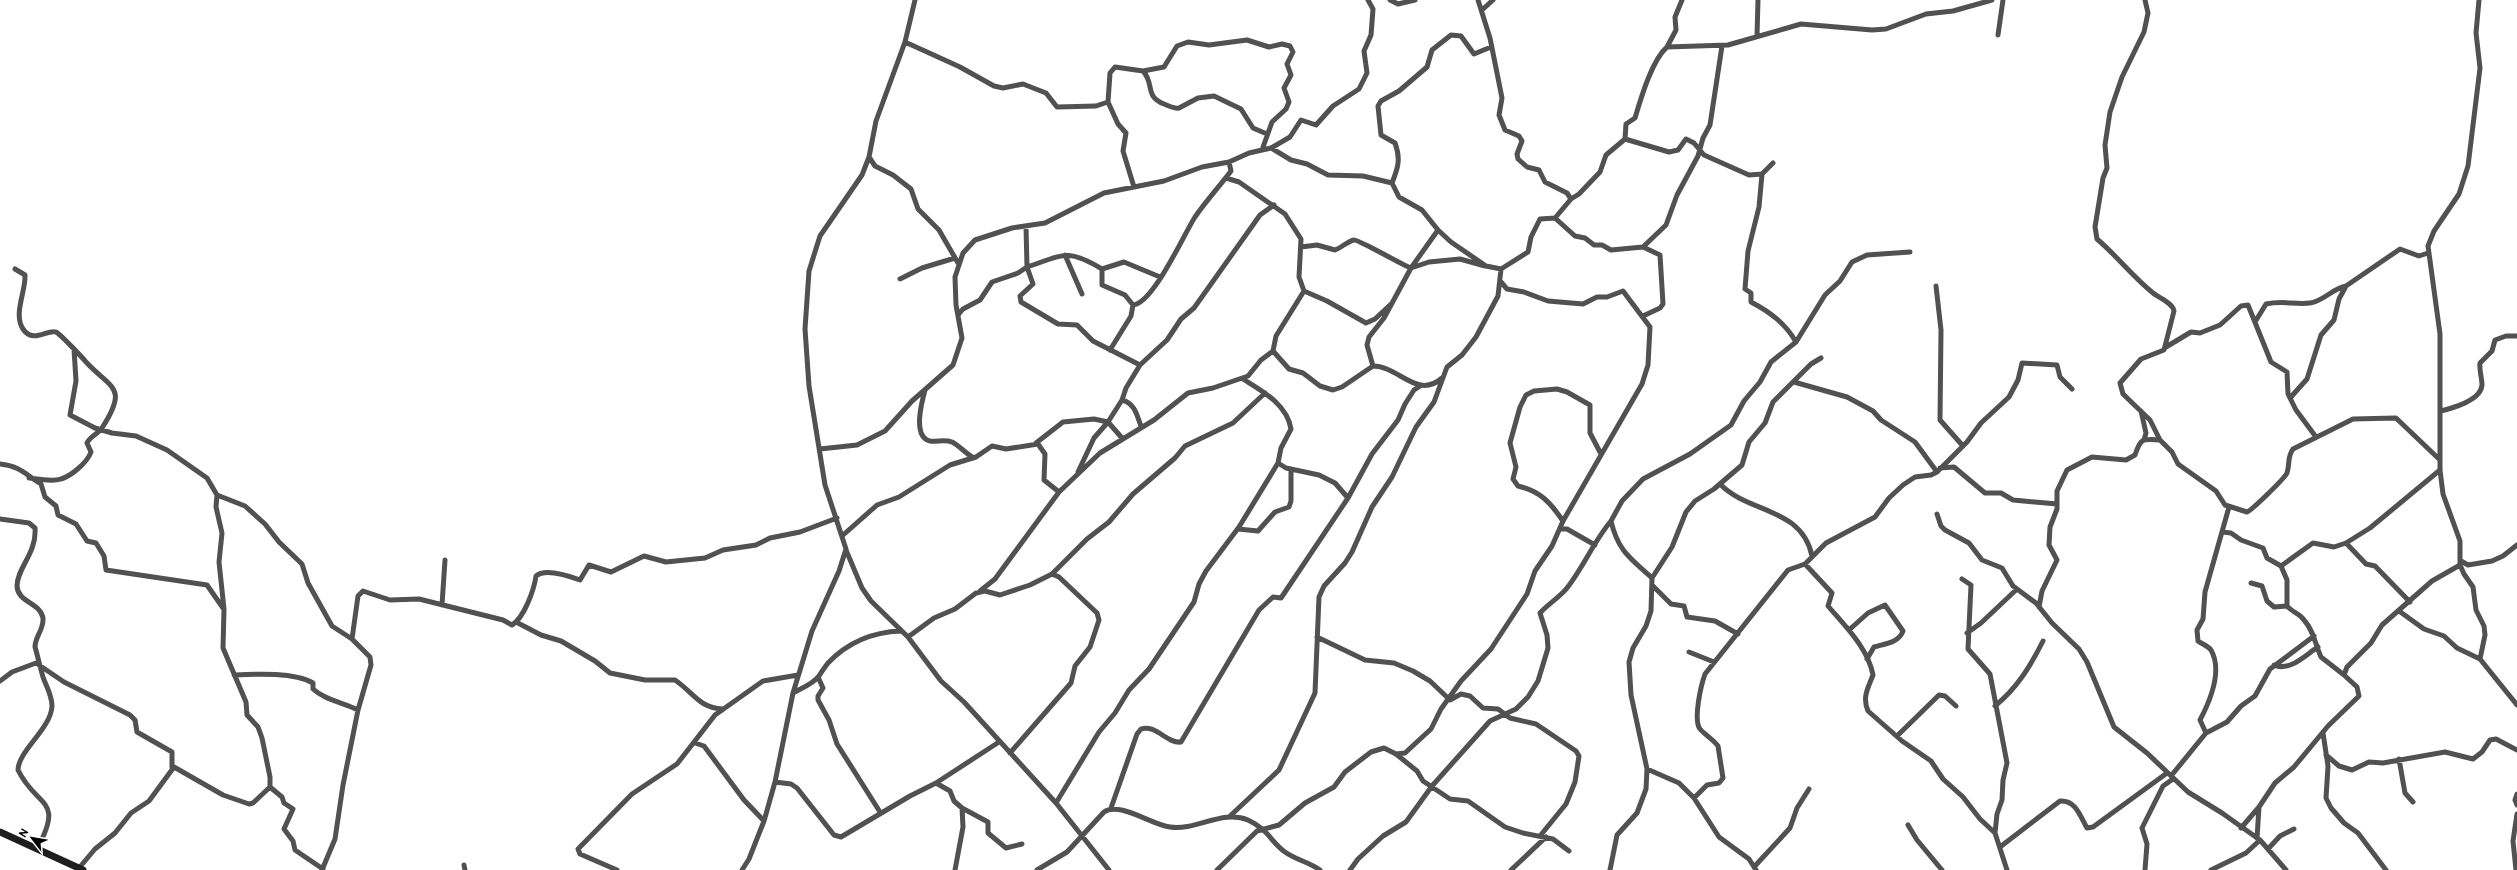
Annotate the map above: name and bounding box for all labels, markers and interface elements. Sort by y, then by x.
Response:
north arrow [12,818,52,858]
text: N [16,826,32,840]

